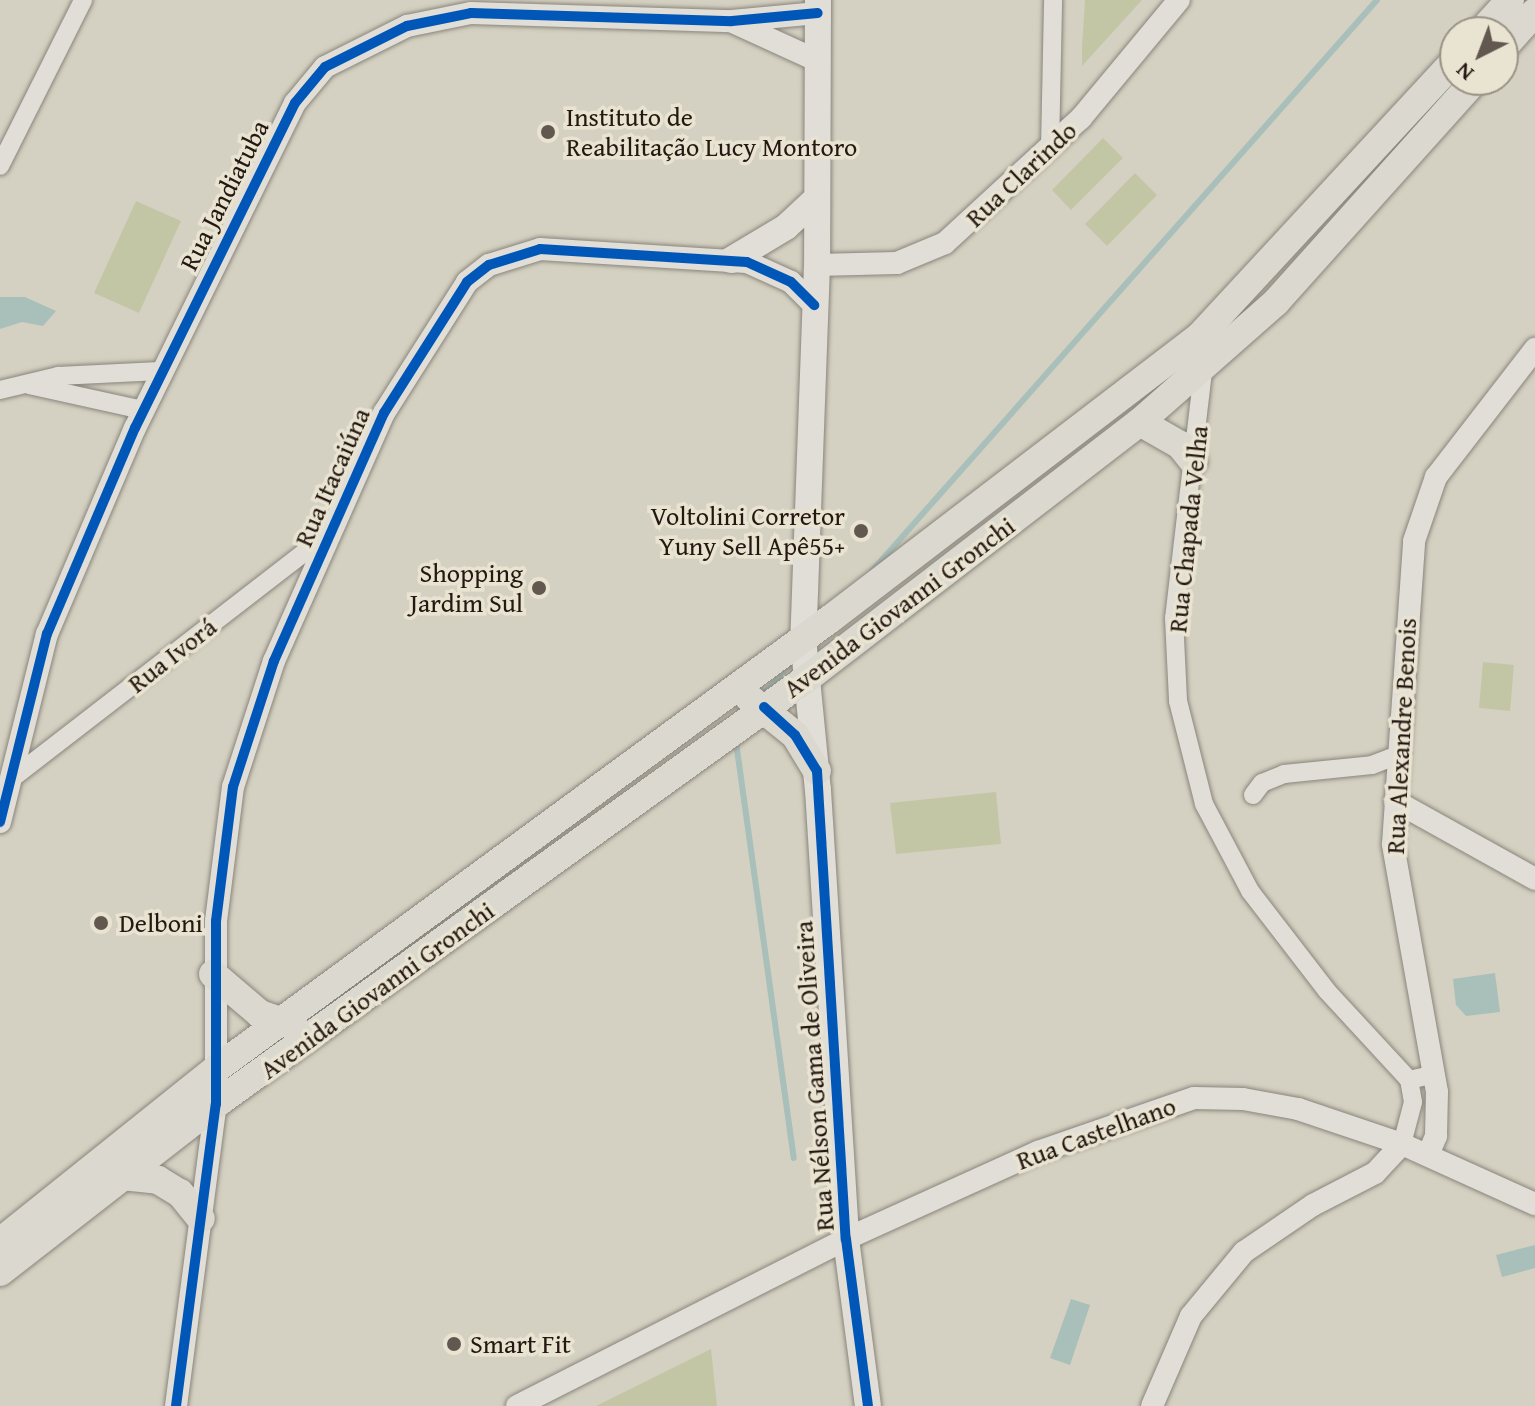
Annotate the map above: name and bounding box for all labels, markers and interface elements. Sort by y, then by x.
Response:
north arrow [1439,16,1519,96]
text: N [1448,56,1480,89]
place label: Instituto de Reabilitação Lucy Montoro [566,101,857,162]
street label: Rua Jandiatuba [173,115,275,275]
street label: Rua Clarindo [959,115,1083,233]
marker: Instituto de Reabilitação Lucy Montoro [537,121,559,143]
street label: Rua Itacaiúna [288,403,376,551]
street label: Rua Chapada Velha [1162,424,1214,634]
place label: Voltolini Corretor Yuny Sell Apê55+ [650,500,845,562]
street label: Avenida Giovanni Gronchi [777,510,1021,704]
marker: Voltolini Corretor Yuny Sell Apê55+ [852,522,870,540]
place label: Shopping Jardim Sul [410,557,523,618]
marker: Shopping Jardim Sul [530,579,548,597]
street label: Rua Ivorá [122,611,222,699]
street label: Rua Alexandre Benois [1379,617,1423,855]
street label: Avenida Giovanni Gronchi [254,895,500,1085]
place label: Delboni [119,907,203,939]
marker: Delboni [90,912,112,934]
street label: Rua Nélson Gama de Oliveira [788,920,840,1232]
street label: Rua Castelhano [1012,1090,1180,1176]
place label: Smart Fit [470,1328,571,1360]
marker: Smart Fit [445,1335,463,1353]

